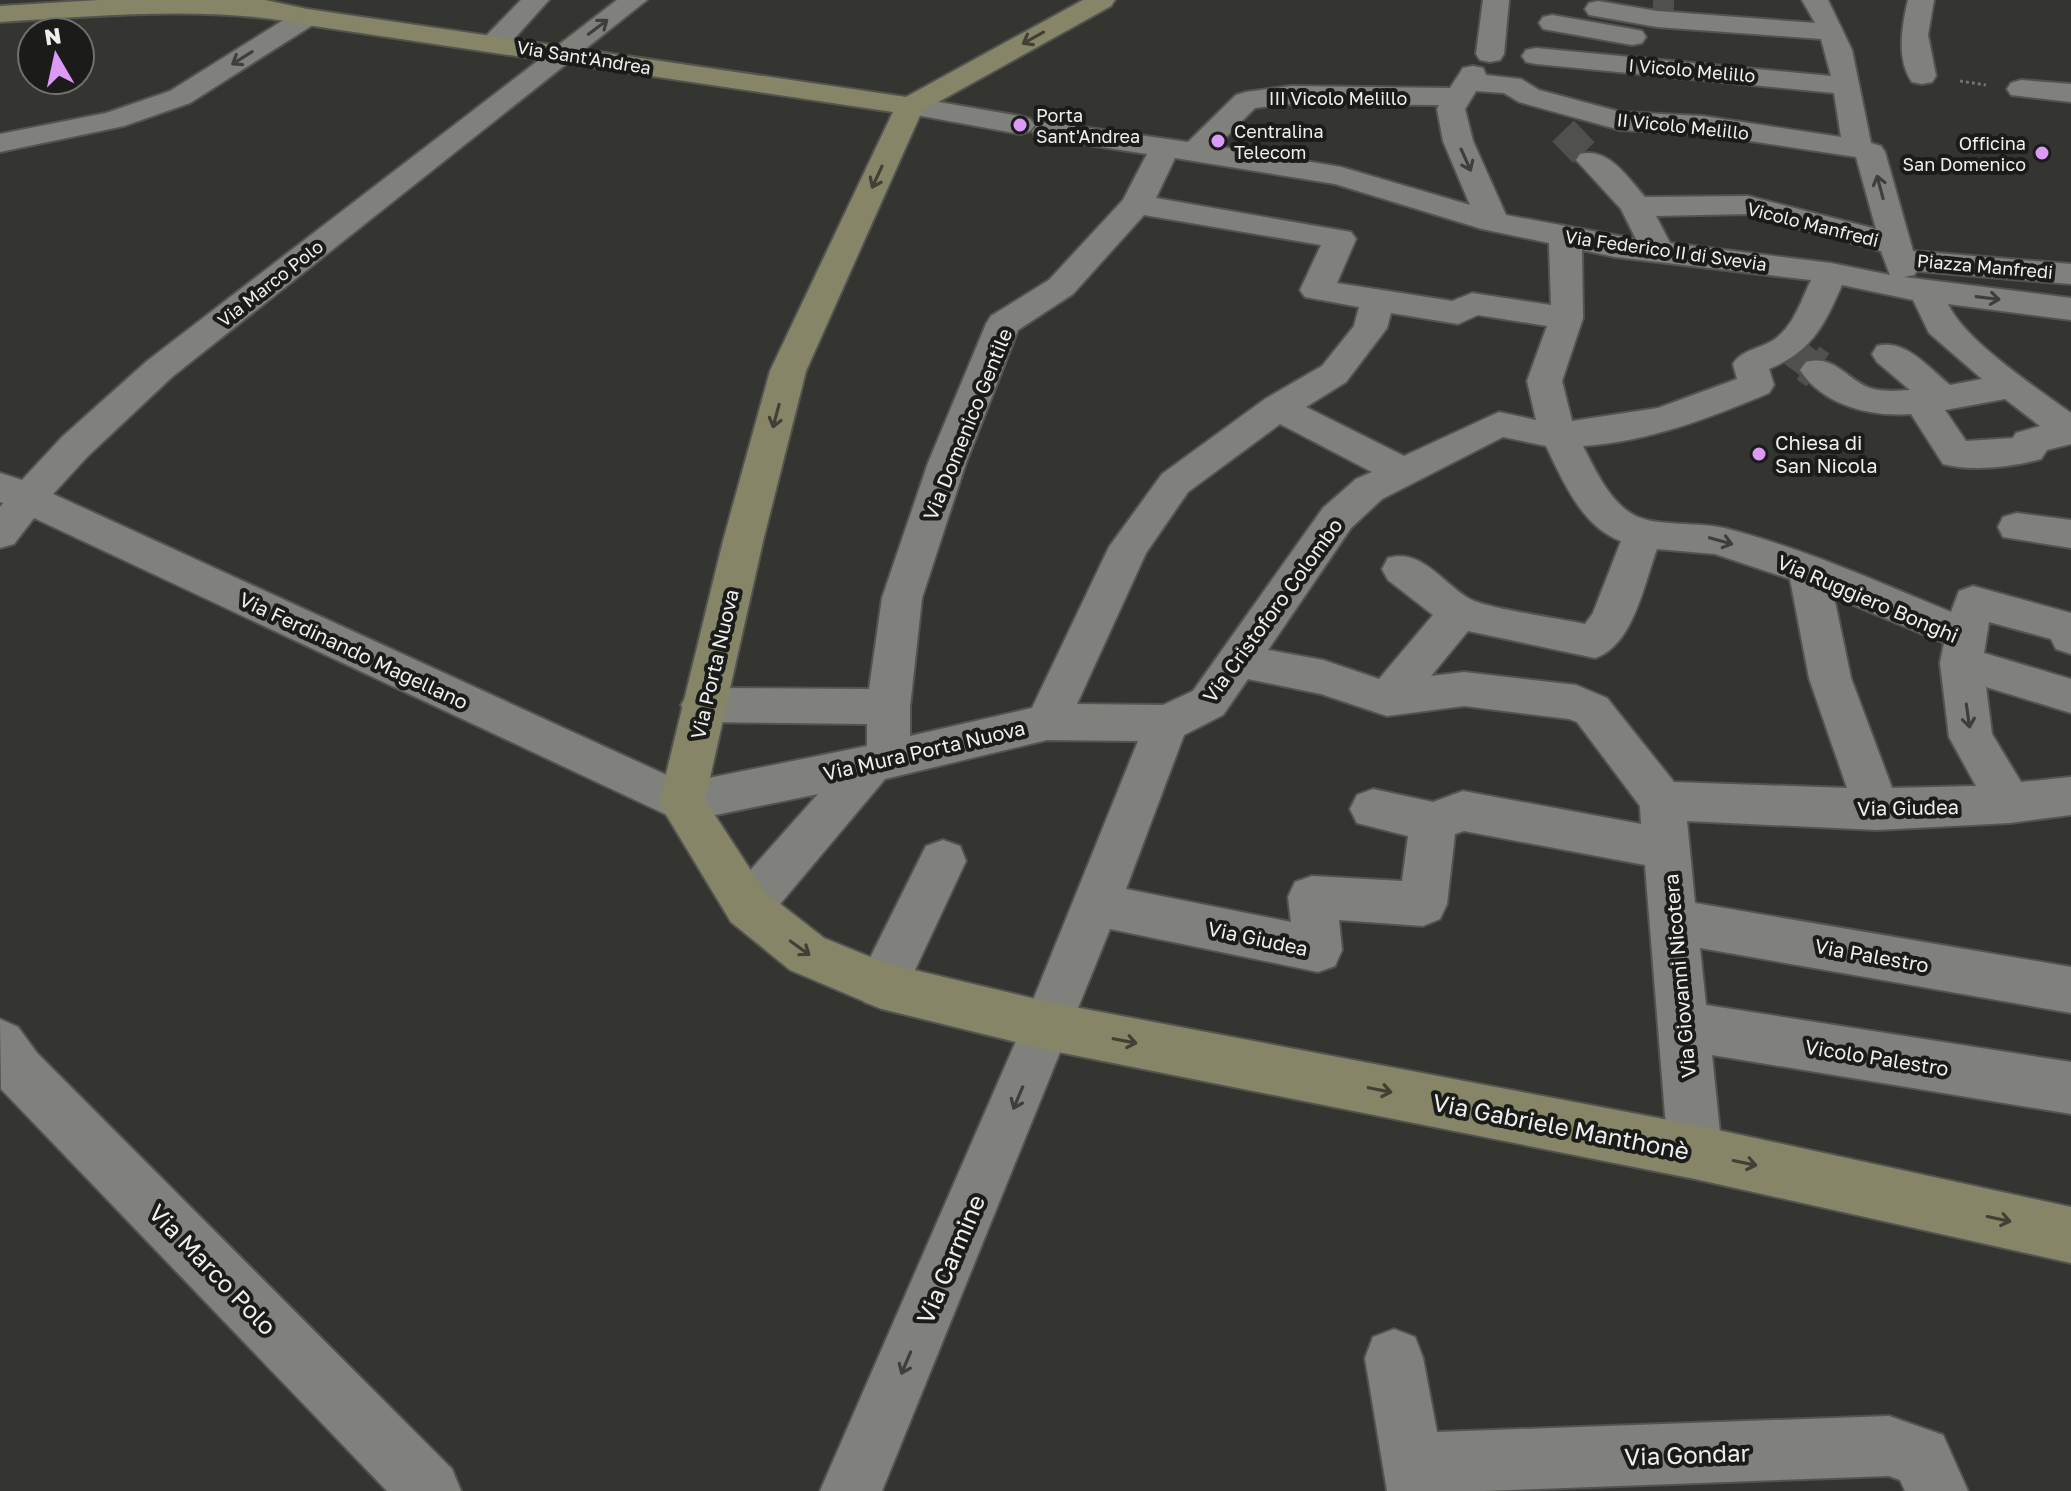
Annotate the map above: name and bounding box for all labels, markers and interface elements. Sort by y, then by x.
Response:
north arrow [16,16,96,96]
one-way arrow [587,19,608,36]
text: N [42,21,63,50]
one-way arrow [1022,31,1046,46]
street label: Via Sant'Andrea [515,36,653,78]
one-way arrow [231,50,253,67]
street label: I Vicolo Melillo [1628,53,1756,87]
street label: III Vicolo Melillo [1269,87,1407,109]
place label: Porta Sant'Andrea [1036,104,1140,147]
street label: II Vicolo Melillo [1616,108,1750,144]
marker: Porta Sant'Andrea [1011,116,1029,134]
place label: Centralina Telecom [1234,120,1324,163]
marker: Centralina Telecom [1209,132,1227,150]
place label: Officina San Domenico [1902,132,2026,175]
marker: Officina San Domenico [2033,144,2051,162]
one-way arrow [1459,148,1474,172]
one-way arrow [869,164,884,188]
one-way arrow [1871,175,1886,201]
street label: Vicolo Manfredi [1745,197,1881,251]
street label: Via Federico II di Svevia [1564,225,1768,275]
street label: Via Marco Polo [213,235,327,331]
street label: Piazza Manfredi [1916,249,2054,283]
one-way arrow [1974,291,2000,306]
street label: Via Domenico Gentile [917,325,1017,523]
one-way arrow [768,402,783,428]
place label: Chiesa di San Nicola [1775,430,1878,477]
marker: Chiesa di San Nicola [1750,445,1768,463]
street label: Via Cristoforo Colombo [1197,513,1347,707]
one-way arrow [1708,535,1733,549]
street label: Via Ruggiero Bonghi [1774,549,1962,647]
street label: Via Ferdinando Magellano [236,586,472,714]
street label: Via Porta Nuova [685,587,743,741]
one-way arrow [1961,702,1976,728]
street label: Via Mura Porta Nuova [821,715,1027,785]
street label: Via Giudea [1857,794,1959,820]
street label: Via Giovanni Nicotera [1658,873,1700,1079]
street label: Via Giudea [1206,916,1310,960]
street label: Via Palestro [1813,933,1931,977]
one-way arrow [789,940,811,956]
one-way arrow [1112,1034,1137,1049]
street label: Vicolo Palestro [1803,1034,1951,1080]
one-way arrow [1367,1084,1392,1099]
one-way arrow [1009,1085,1024,1110]
street label: Via Gabriele Manthonè [1430,1087,1692,1165]
one-way arrow [1732,1156,1757,1171]
street label: Via Carmine [910,1190,990,1328]
street label: Via Marco Polo [143,1198,283,1340]
one-way arrow [1986,1212,2011,1227]
one-way arrow [897,1350,912,1375]
street label: Via Gondar [1624,1437,1750,1471]

